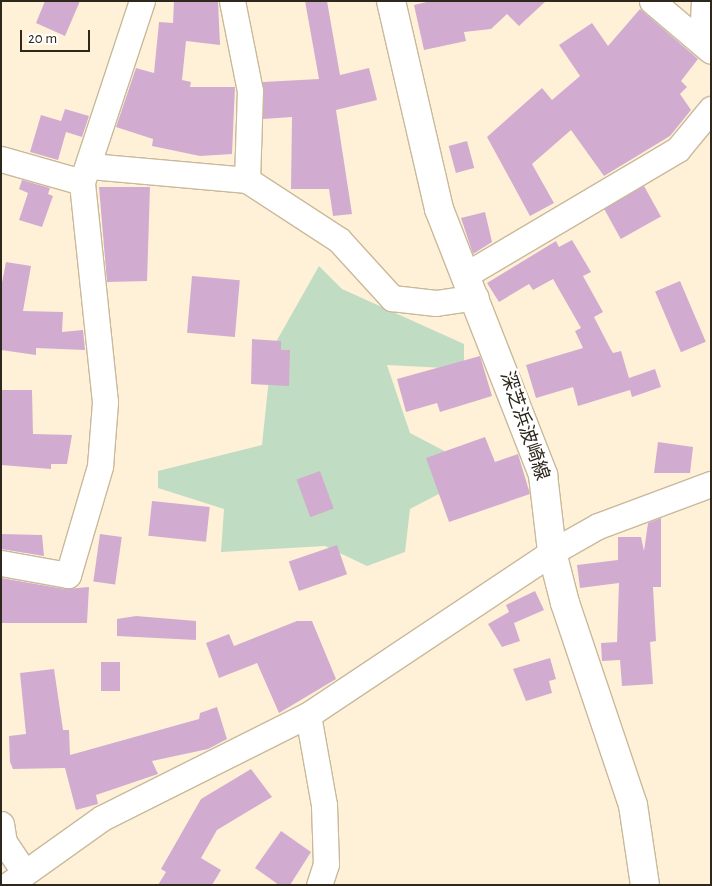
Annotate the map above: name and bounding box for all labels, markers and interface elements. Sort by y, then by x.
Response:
scale bar [22,20,92,52]
text: 20 m [28,31,57,46]
street label: 深芝浜波崎線 [495,368,553,484]

